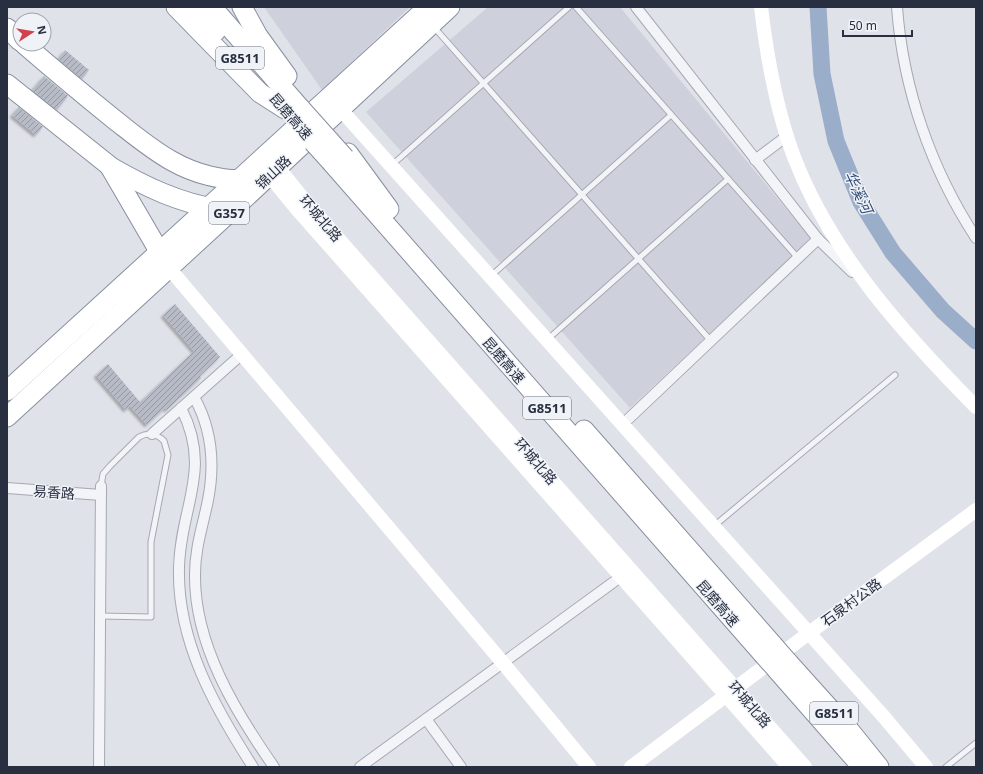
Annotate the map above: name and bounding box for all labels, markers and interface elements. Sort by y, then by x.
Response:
north arrow [12,12,52,52]
scale bar [843,12,912,38]
text: 50 m [849,17,877,34]
text: N [34,24,51,36]
road number: G8511 [216,47,264,69]
street label: 昆磨高速 [265,89,317,143]
street label: 锦山路 [251,151,295,193]
water label: 华溪河 [840,167,879,219]
street label: 环城北路 [295,191,347,245]
road number: G357 [209,202,249,224]
street label: 昆磨高速 [478,333,530,387]
road number: G8511 [523,397,571,419]
street label: 环城北路 [510,434,562,488]
street label: 易香路 [32,481,76,503]
street label: 石泉村公路 [817,574,885,630]
street label: 昆磨高速 [692,576,744,630]
street label: 环城北路 [724,677,776,731]
road number: G8511 [810,702,858,724]

